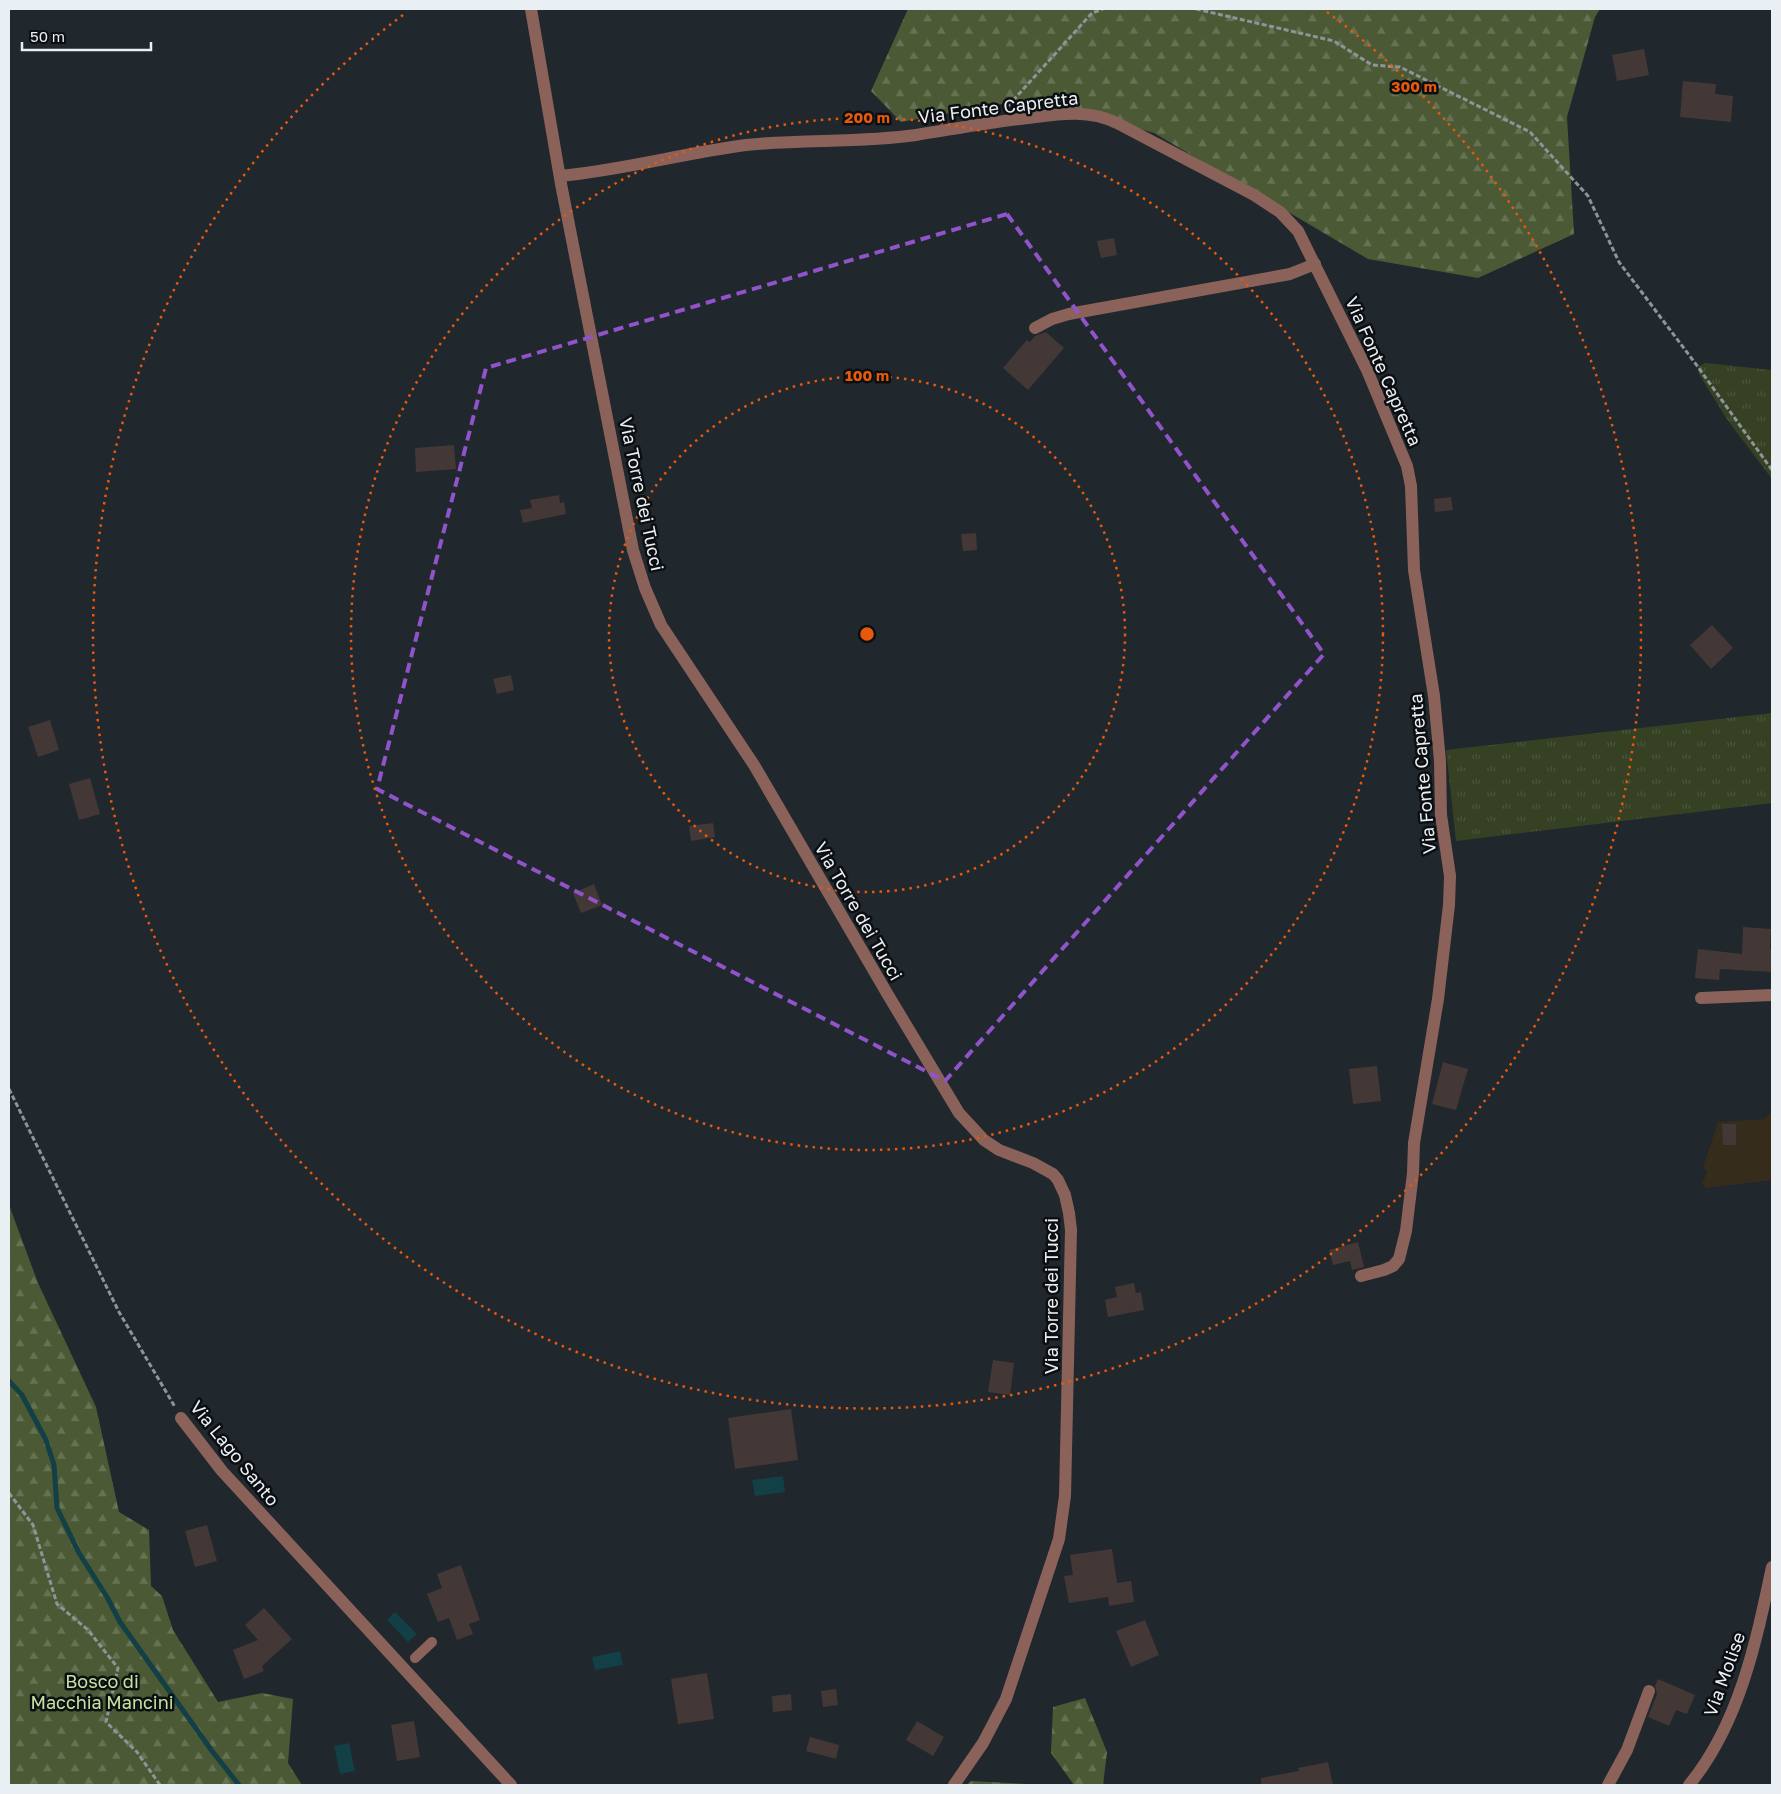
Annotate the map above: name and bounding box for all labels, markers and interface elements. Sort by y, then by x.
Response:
scale bar [22,20,151,52]
text: 50 m [30,27,65,45]
text: 300 m [1391,77,1437,95]
street label: Via Fonte Capretta [917,86,1079,128]
text: 200 m [844,108,890,126]
street label: Via Fonte Capretta [1341,293,1427,449]
text: 100 m [845,366,889,384]
street label: Via Torre dei Tucci [615,415,669,573]
centre of rings [858,625,876,643]
street label: Via Fonte Capretta [1404,693,1440,855]
street label: Via Torre dei Tucci [810,838,908,984]
street label: Via Torre dei Tucci [1040,1218,1062,1374]
street label: Via Lago Santo [186,1396,284,1510]
street label: Via Molise [1699,1629,1749,1719]
park label: Bosco di Macchia Mancini [30,1670,174,1713]

